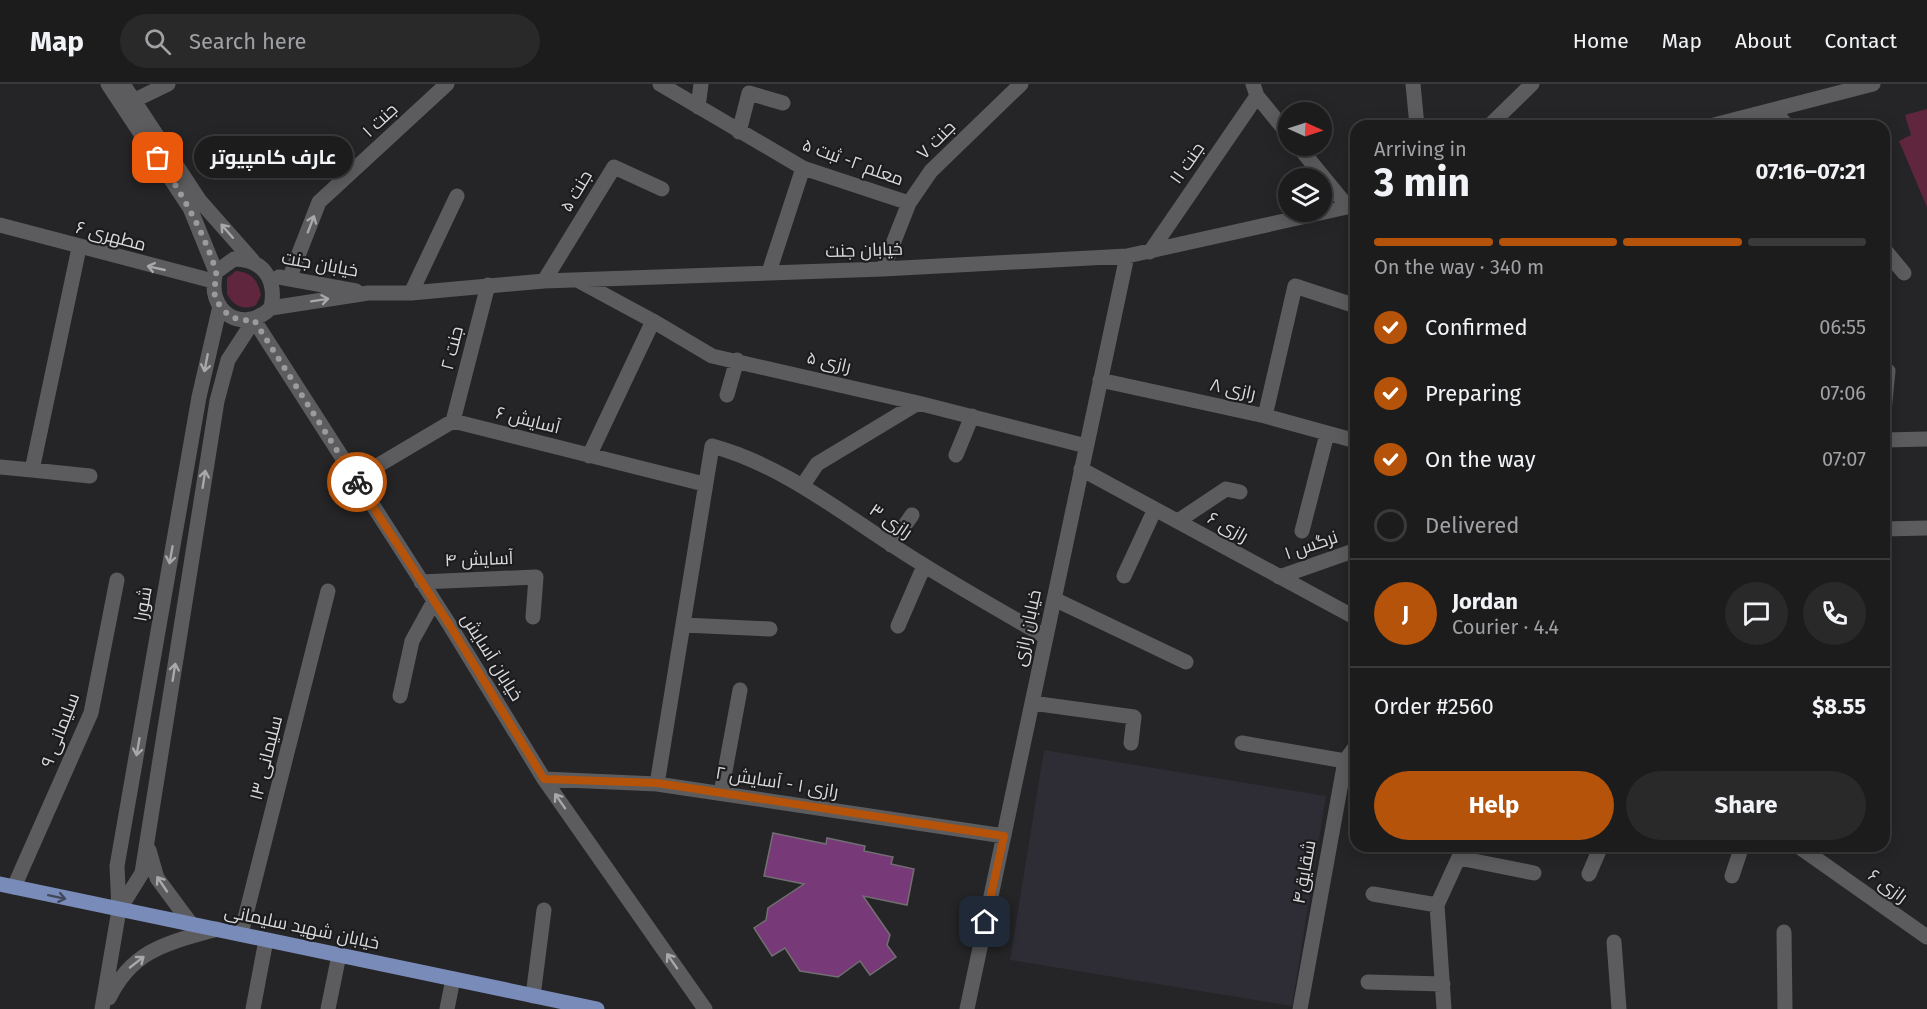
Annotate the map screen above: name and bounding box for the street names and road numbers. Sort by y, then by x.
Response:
street label: جنت ۱ [358,98,402,142]
street label: جنت ۷ [912,116,960,164]
street label: معلم ۲- ثبت ۵ [799,134,907,191]
street label: جنت ۱۱ [1165,138,1209,188]
street label: جنت ۵ [555,166,597,216]
street label: مطهری ۶ [73,216,149,256]
street label: خیابان جنت [825,238,903,262]
street label: خیابان جنت [280,246,360,282]
street label: جنت ۲ [436,324,468,372]
street label: رازی ۵ [805,346,853,378]
street label: رازی ۸ [1208,373,1258,405]
street label: آسایش ۶ [493,401,563,439]
street label: رازی ۳ [865,499,917,543]
street label: رازی ۶ [1204,507,1252,547]
street label: نرگس ۱ [1281,526,1341,564]
street label: آسایش ۴ [444,547,514,571]
street label: شورا [129,585,157,623]
street label: خیابان رازی [1008,588,1046,668]
street label: خیابان آسایش [456,609,528,705]
street label: سلیمانی ۹ [36,690,84,770]
street label: سلیمانی ۱۳ [245,713,287,803]
street label: رازی ۱ - آسایش ۲ [714,761,840,803]
street label: شقایق۴ [1288,838,1321,906]
street label: رازی ۶ [1864,864,1912,908]
street label: خیابان شهید سلیمانی [223,900,381,954]

